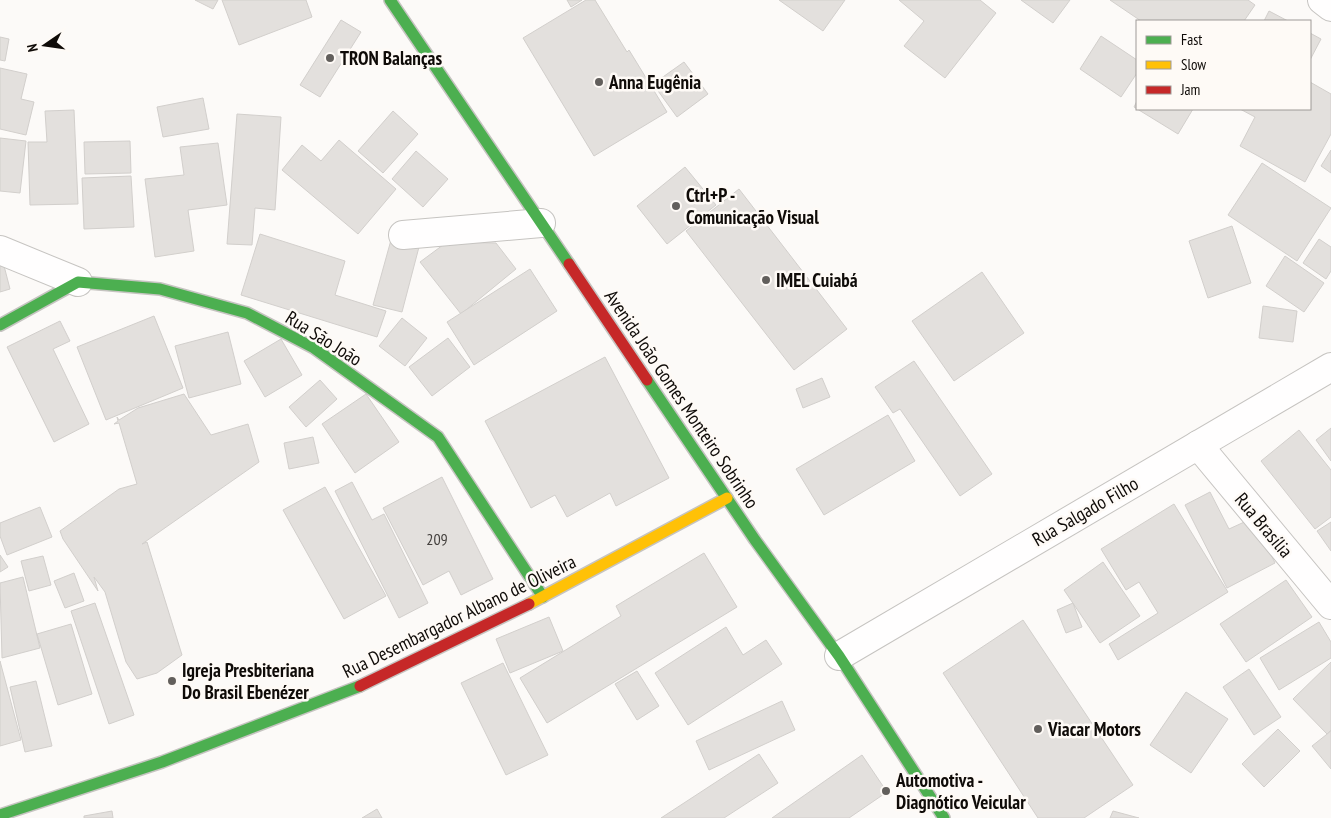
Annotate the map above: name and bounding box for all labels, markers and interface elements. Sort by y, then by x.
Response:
north arrow [20,20,70,70]
legend [1136,20,1311,110]
text: Fast [1181,30,1202,49]
text: N [23,42,42,54]
place label: TRON Balanças [340,46,442,70]
marker: TRON Balanças [324,52,336,64]
text: Slow [1181,55,1206,74]
place label: Anna Eugênia [608,70,701,94]
marker: Anna Eugênia [593,76,605,88]
text: Jam [1180,80,1200,99]
place label: Ctrl+P - Comunicação Visual [686,183,819,229]
marker: Ctrl+P - Comunicação Visual [670,200,682,212]
place label: IMEL Cuiabá [776,268,858,292]
marker: IMEL Cuiabá [760,274,772,286]
street label: Avenida João Gomes Monteiro Sobrinho [600,285,764,513]
street label: Rua São João [281,305,367,371]
street label: Rua Salgado Filho [1028,471,1142,551]
street label: Rua Brasília [1230,488,1298,562]
house number: 209 [426,529,448,549]
street label: Rua Desembargador Albano de Oliveira [338,549,580,683]
place label: Igreja Presbiteriana Do Brasil Ebenézer [182,658,314,704]
marker: Igreja Presbiteriana Do Brasil Ebenézer [166,675,178,687]
place label: Viacar Motors [1047,717,1141,741]
marker: Viacar Motors [1032,723,1044,735]
place label: Automotiva - Diagnótico Veicular [895,768,1026,814]
marker: Automotiva - Diagnótico Veicular [880,785,892,797]

